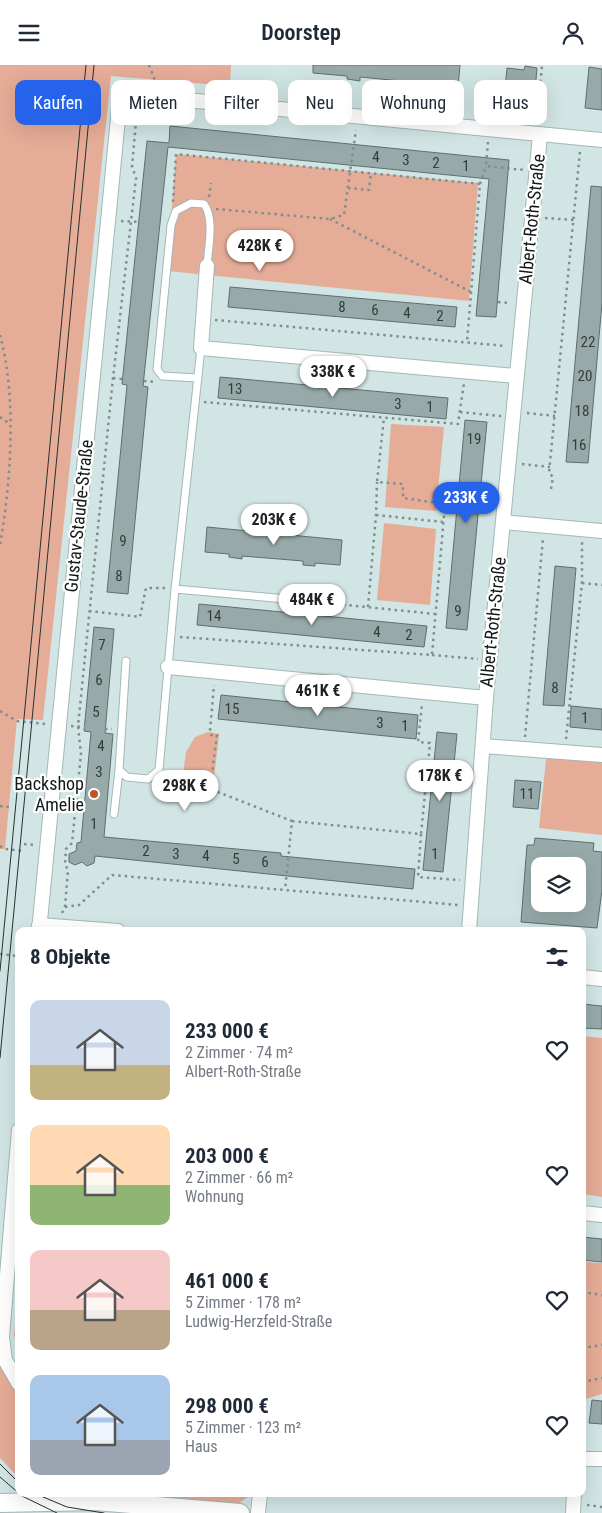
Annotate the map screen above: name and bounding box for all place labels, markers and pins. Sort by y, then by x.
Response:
pin: 428K € [219,229,301,272]
pin: 338K € [292,355,374,398]
pin: 233K € [425,481,507,524]
pin: 203K € [233,503,315,546]
pin: 484K € [271,583,353,626]
pin: 461K € [277,675,359,717]
pin: 178K € [399,759,481,802]
pin: 298K € [144,769,226,812]
place label: Backshop Amelie [14,773,84,815]
marker: Backshop Amelie [88,788,100,800]

